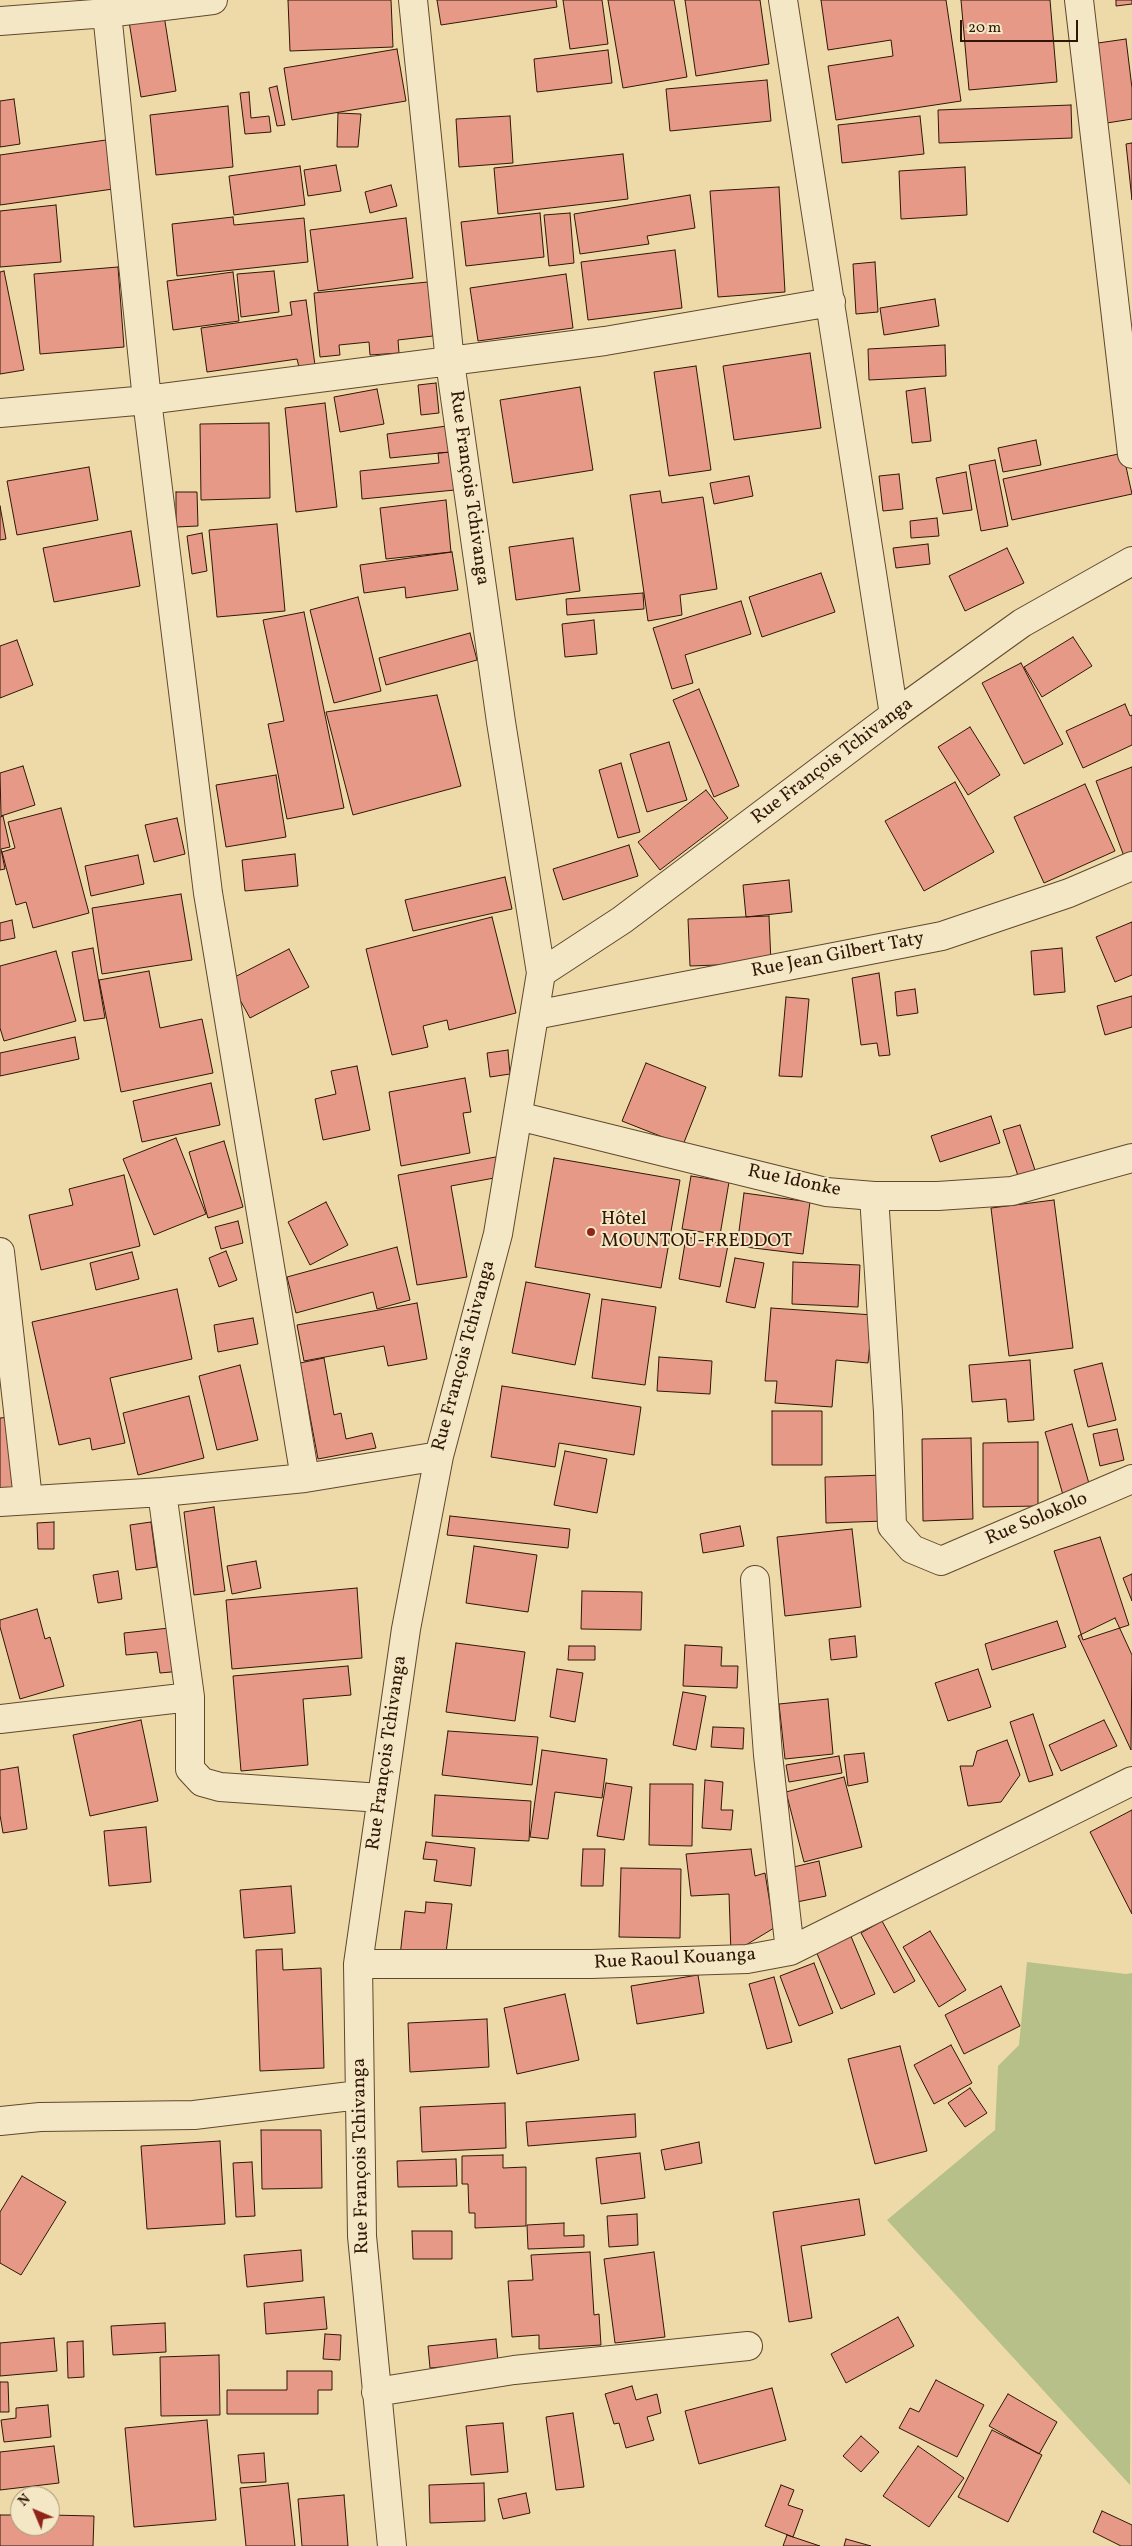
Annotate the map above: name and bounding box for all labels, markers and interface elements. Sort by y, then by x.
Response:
scale bar [962,10,1080,42]
text: 20 m [968,18,1001,39]
street label: Rue François Tchivanga [443,389,493,587]
street label: Rue François Tchivanga [748,694,918,830]
street label: Rue Jean Gilbert Taty [750,928,926,984]
street label: Rue Idonke [745,1161,843,1203]
place label: Hôtel MOUNTOU-FREDDOT [601,1210,792,1254]
marker: Hôtel MOUNTOU-FREDDOT [585,1226,597,1238]
street label: Rue François Tchivanga [429,1258,501,1454]
street label: Rue Solokolo [983,1488,1091,1552]
street label: Rue François Tchivanga [363,1654,413,1852]
street label: Rue Raoul Kouanga [593,1944,757,1976]
street label: Rue François Tchivanga [349,2058,375,2254]
north arrow [10,2486,60,2536]
text: N [14,2490,35,2511]

